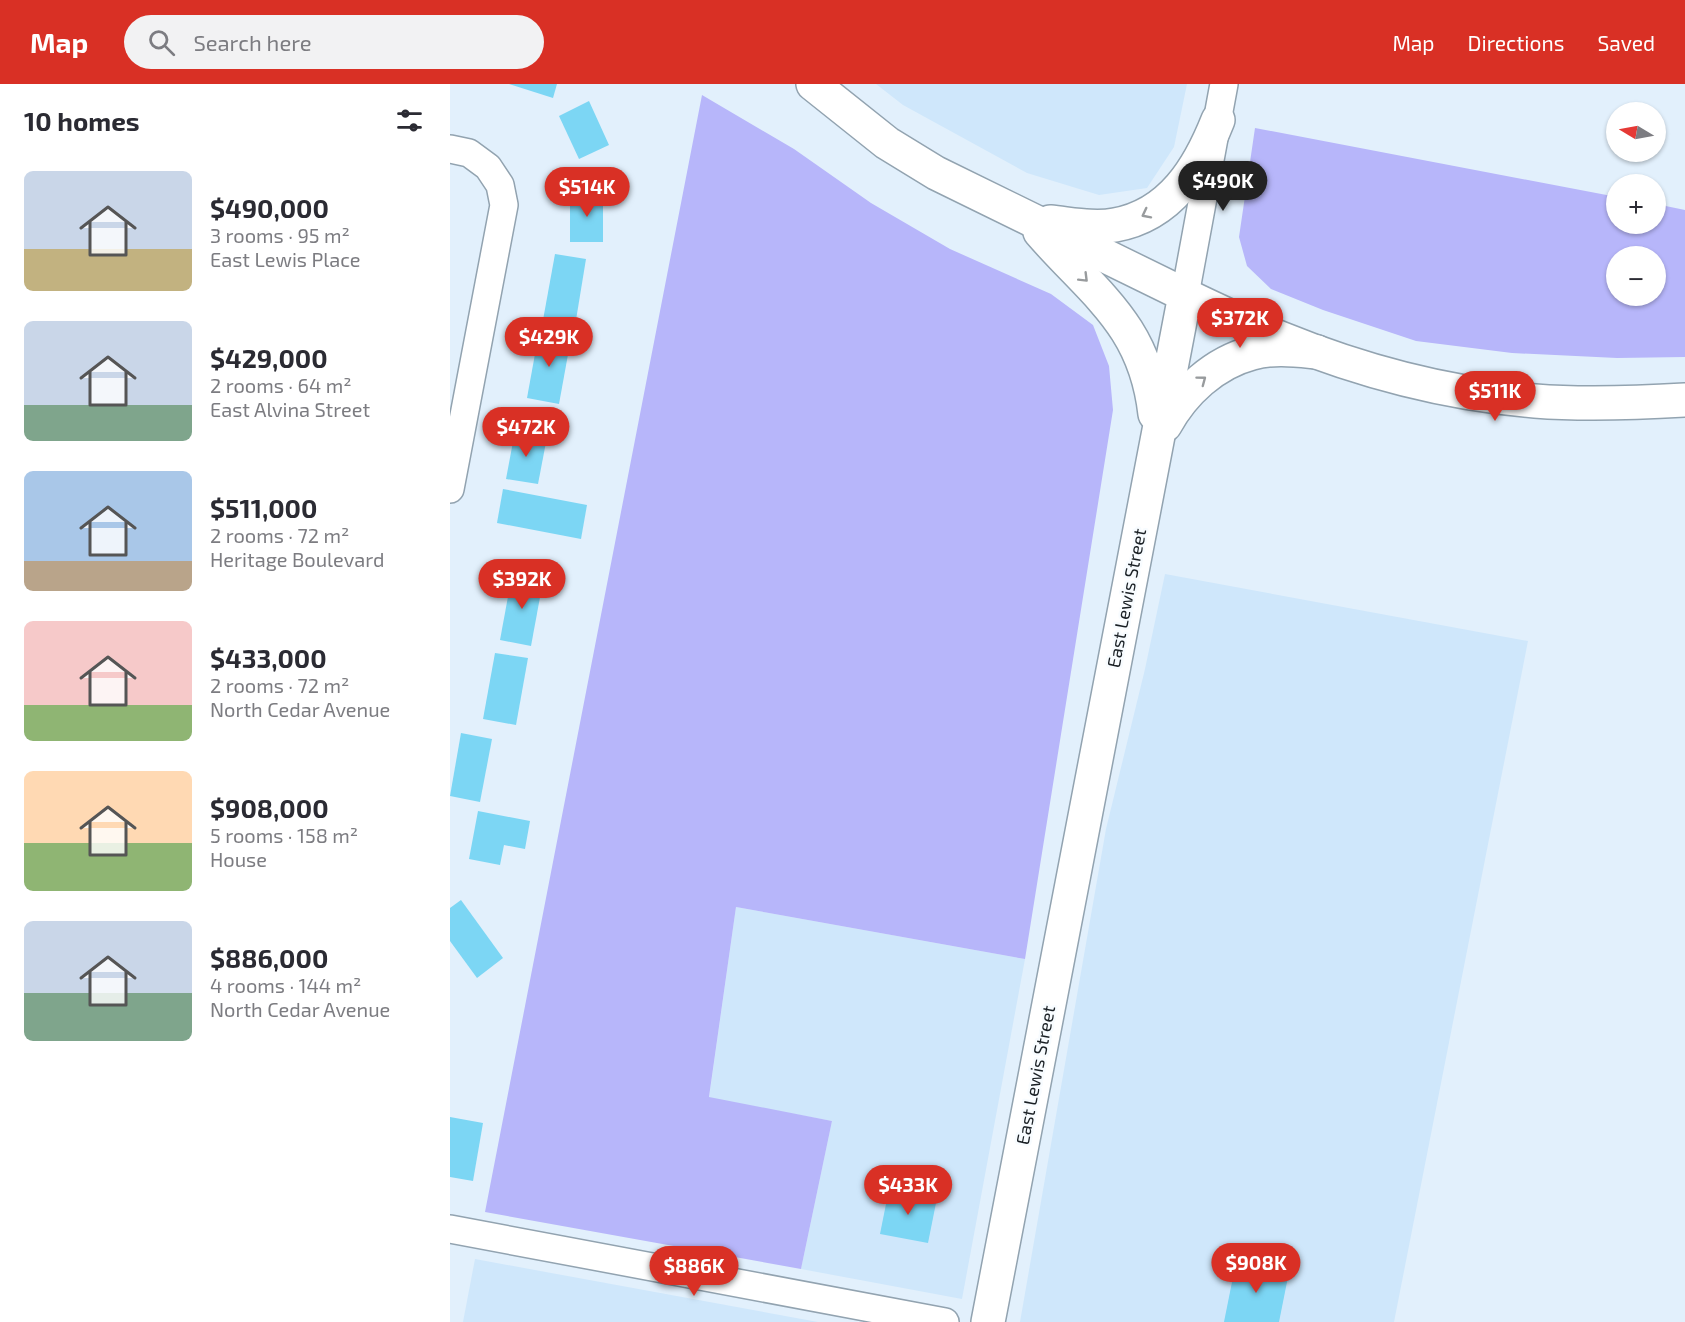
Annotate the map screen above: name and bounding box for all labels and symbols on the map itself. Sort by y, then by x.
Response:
north arrow [1606,102,1666,162]
pin: $490K [1181,161,1265,212]
pin: $514K [545,167,629,218]
one-way arrow [1141,206,1152,218]
one-way arrow [1076,271,1087,282]
pin: $372K [1198,298,1282,349]
pin: $429K [507,317,591,368]
pin: $511K [1453,371,1537,422]
one-way arrow [1196,376,1207,387]
pin: $472K [484,407,568,458]
street label: East Lewis Street [1102,526,1150,669]
pin: $392K [480,559,564,610]
street label: East Lewis Street [1011,1003,1059,1146]
pin: $433K [866,1165,950,1216]
pin: $908K [1214,1243,1298,1294]
pin: $886K [652,1246,736,1297]

